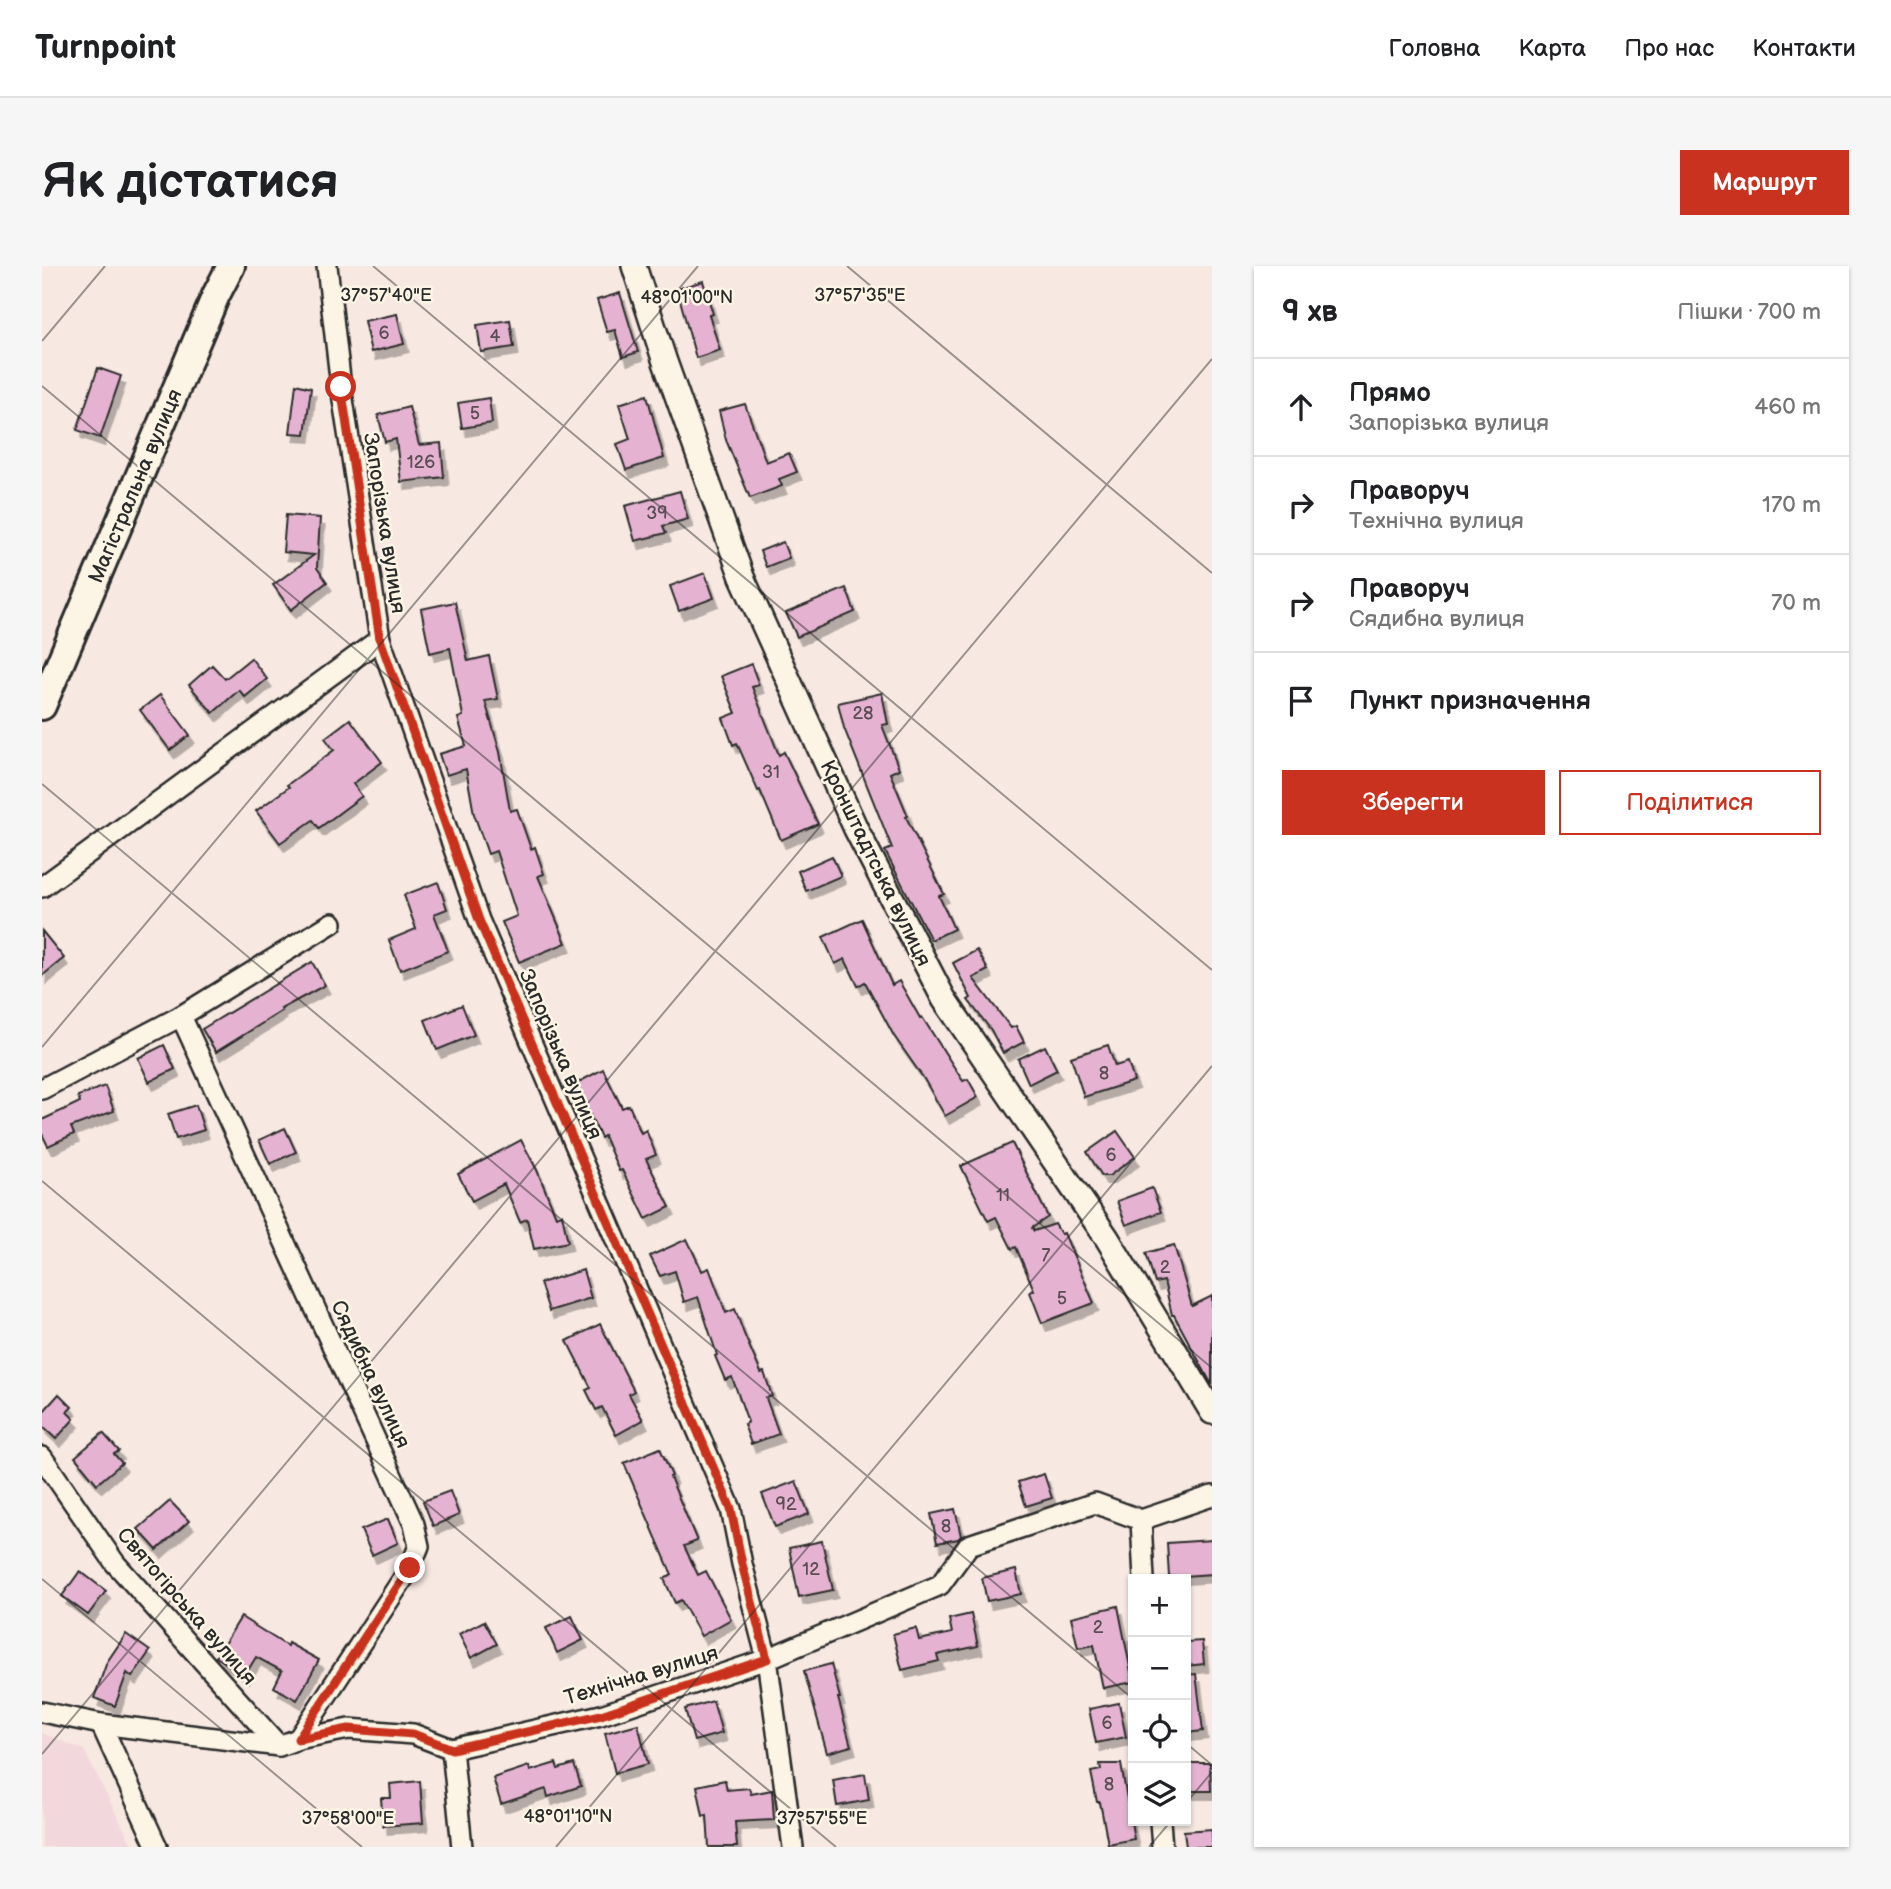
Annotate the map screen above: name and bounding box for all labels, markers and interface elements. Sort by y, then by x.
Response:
text: Turnpoint [35,28,176,68]
text: Головна [1389,34,1481,63]
text: Карта [1519,34,1586,63]
text: Про нас [1624,34,1714,63]
text: Контакти [1752,34,1856,63]
button: Маршрут [1680,150,1849,215]
text: Як дістатися [42,153,339,212]
text: 37°57'40"E [340,285,432,306]
text: 37°57'35"E [814,285,906,306]
text: 48°01'00"N [641,287,733,308]
text: 9 хв [1282,294,1338,330]
text: Пішки · 700 m [1677,298,1821,326]
house number: 6 [379,323,390,344]
house number: 4 [490,326,501,347]
route start [325,371,356,402]
text: Прямо [1349,378,1431,409]
street label: Магістральна вулиця [83,385,188,587]
icon: ahead [1282,388,1320,426]
text: 460 m [1754,393,1821,421]
house number: 5 [470,403,480,424]
text: Запорізька вулиця [1349,409,1549,437]
street label: Запорізька вулиця [358,431,411,615]
house number: 126 [407,452,435,473]
text: Праворуч [1349,476,1470,507]
icon: right [1282,486,1320,524]
text: 170 m [1762,491,1821,519]
house number: 39 [646,503,668,524]
text: Технічна вулиця [1349,507,1524,535]
text: Праворуч [1349,574,1470,605]
icon: right [1282,584,1320,622]
text: 70 m [1771,589,1821,617]
text: Сядибна вулиця [1349,605,1524,633]
icon: arrive [1282,682,1320,720]
text: Пункт призначення [1349,686,1591,717]
house number: 28 [852,703,874,724]
street label: Кронштадтська вулиця [815,756,936,970]
house number: 31 [762,762,780,783]
button: Зберегти [1282,770,1545,835]
button: Поділитися [1559,770,1821,835]
street label: Запорізька вулиця [513,965,608,1143]
house number: 8 [1099,1063,1109,1084]
house number: 6 [1106,1145,1117,1166]
house number: 11 [996,1185,1010,1206]
house number: 7 [1042,1245,1051,1266]
house number: 2 [1160,1257,1171,1278]
house number: 5 [1057,1288,1067,1309]
street label: Сядибна вулиця [325,1296,416,1452]
house number: 92 [775,1494,797,1515]
house number: 8 [941,1516,951,1537]
street label: Святогірська вулиця [111,1523,262,1690]
route end [394,1552,425,1583]
house number: 12 [802,1559,820,1580]
map controls [1128,1574,1191,1826]
button: + [1128,1574,1191,1637]
house number: 2 [1093,1617,1104,1638]
button: − [1128,1637,1191,1700]
street label: Технічна вулиця [561,1640,721,1711]
button: locate [1128,1700,1191,1763]
house number: 6 [1102,1713,1113,1734]
button: layers [1128,1763,1191,1826]
house number: 8 [1104,1774,1114,1795]
text: 48°01'10"N [523,1806,613,1827]
text: 37°58'00"E [302,1808,395,1829]
text: 37°57'55"E [777,1808,867,1829]

